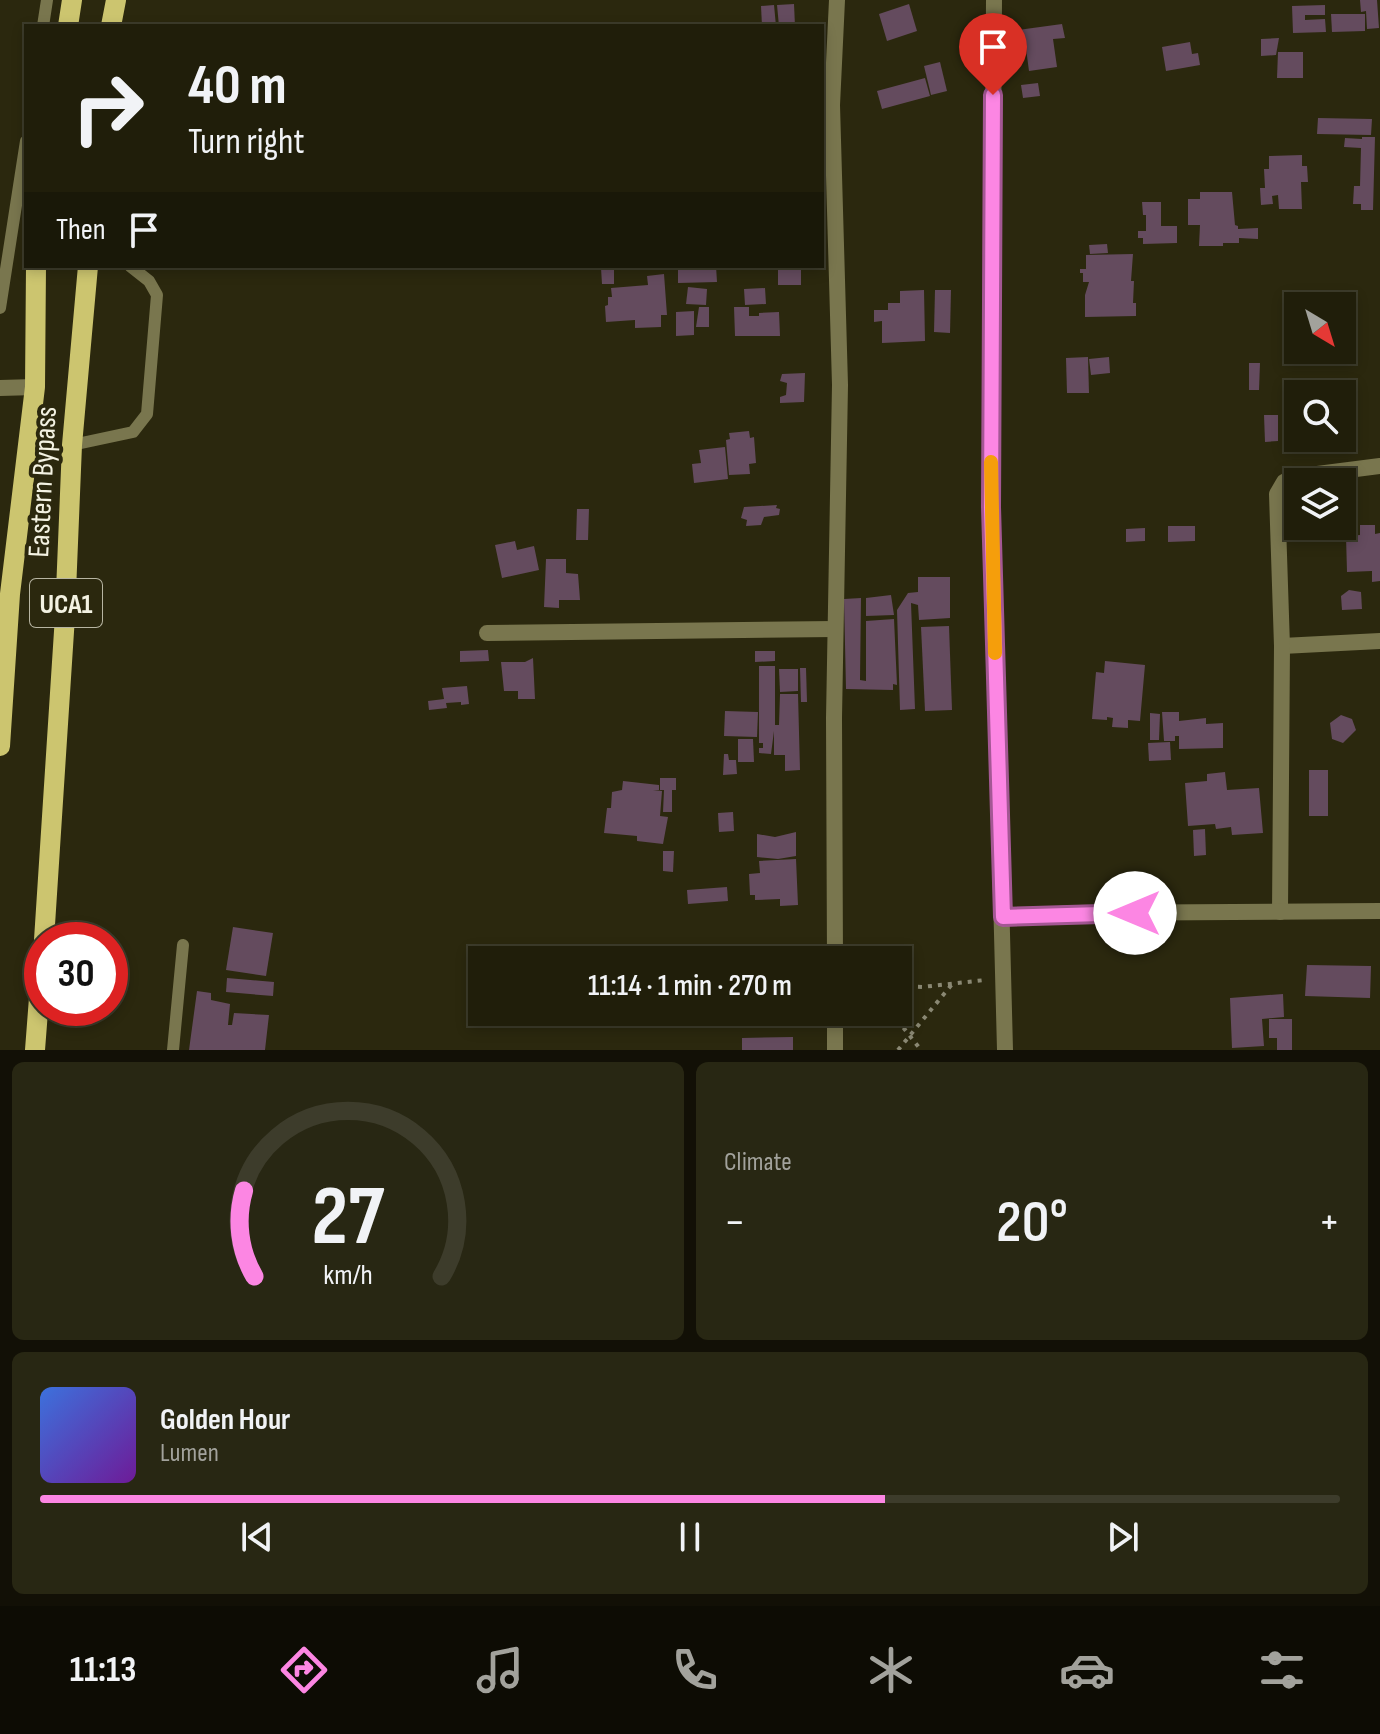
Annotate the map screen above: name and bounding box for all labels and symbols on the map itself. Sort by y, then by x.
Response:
pin [959,13,1027,95]
north arrow [1284,292,1356,364]
street label: Eastern Bypass [21,406,65,559]
road number: UCA1 [30,579,102,627]
position arrow [1093,871,1177,955]
speed limit sign: 30 [24,922,128,1026]

